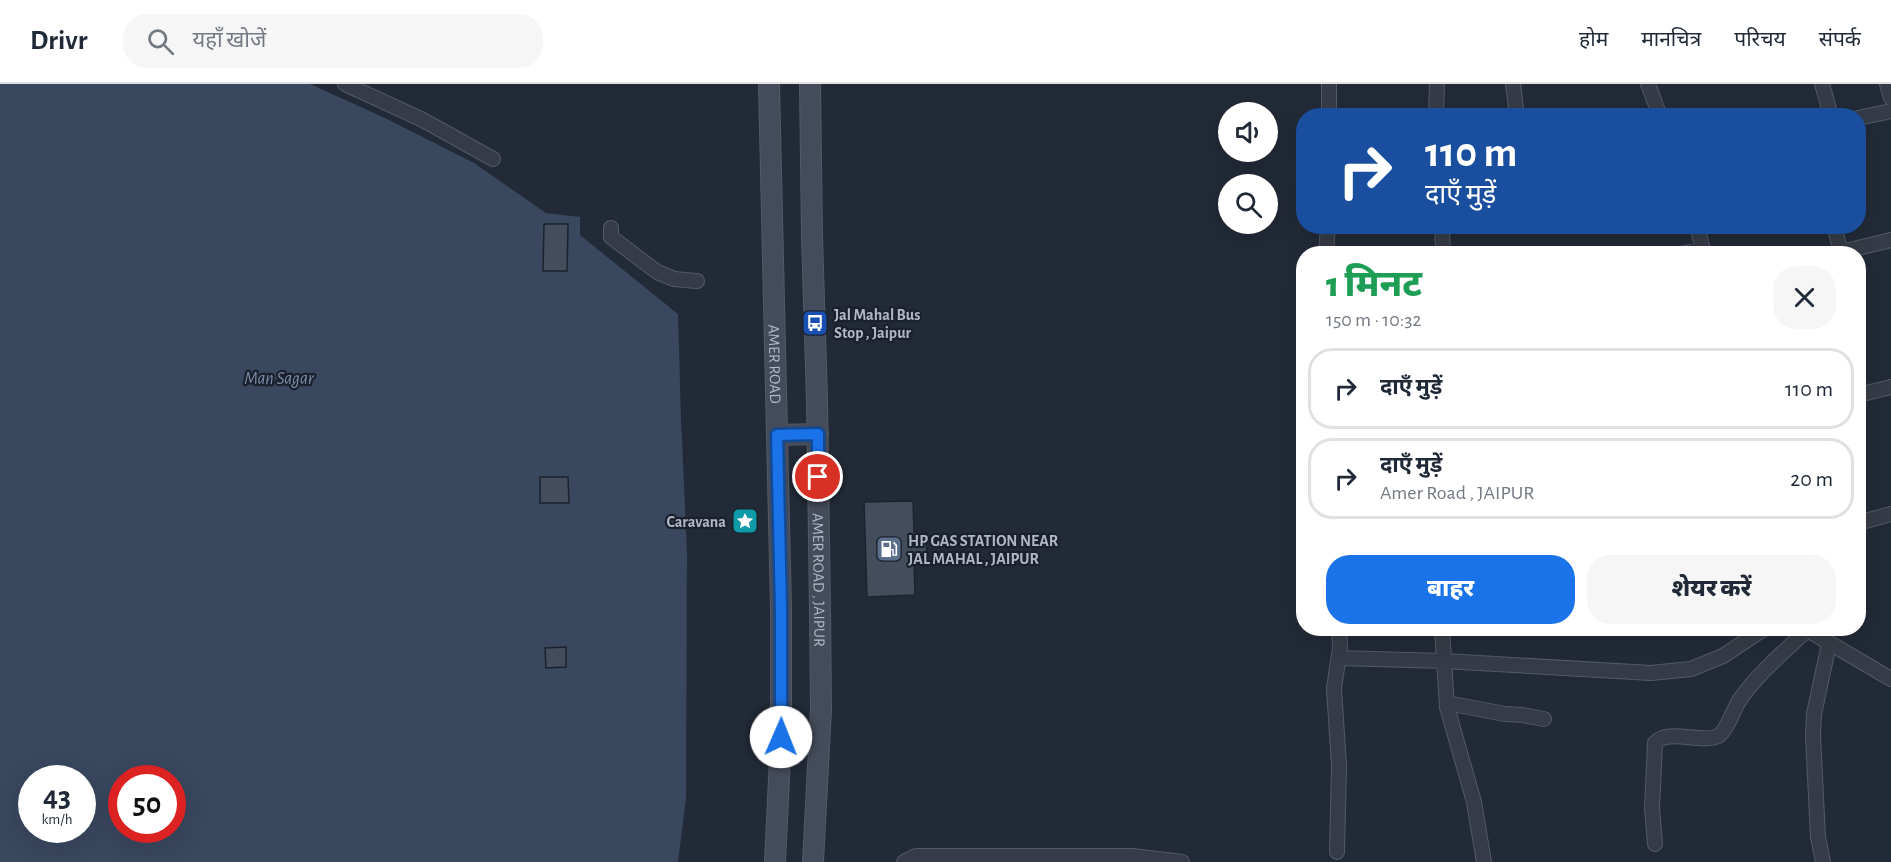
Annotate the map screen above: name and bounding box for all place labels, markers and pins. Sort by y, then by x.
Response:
place label: Jal Mahal Bus Stop , Jaipur [834,307,920,341]
bus stop icon: Jal Mahal Bus Stop , Jaipur [800,308,830,338]
pin [792,451,843,502]
place icon: Caravana [730,506,760,536]
place label: Caravana [666,514,726,530]
place label: HP GAS STATION NEAR JAL MAHAL , JAIPUR [908,533,1059,567]
fuel station icon: HP GAS STATION NEAR JAL MAHAL , JAIPUR [874,534,904,564]

